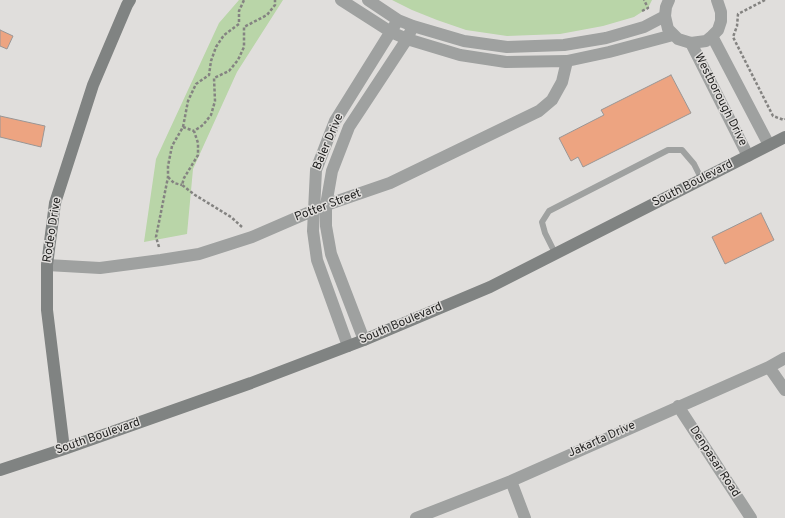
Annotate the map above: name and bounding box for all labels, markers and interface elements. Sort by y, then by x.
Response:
street label: Westborough Drive [690,51,750,149]
street label: Baler Drive [311,112,347,172]
street label: South Boulevard [650,157,736,211]
street label: Potter Street [293,187,363,225]
street label: Rodeo Drive [41,196,65,264]
street label: South Boulevard [357,300,445,348]
street label: South Boulevard [54,416,142,458]
street label: Jakarta Drive [566,419,638,461]
street label: Denpasar Road [686,424,742,500]

